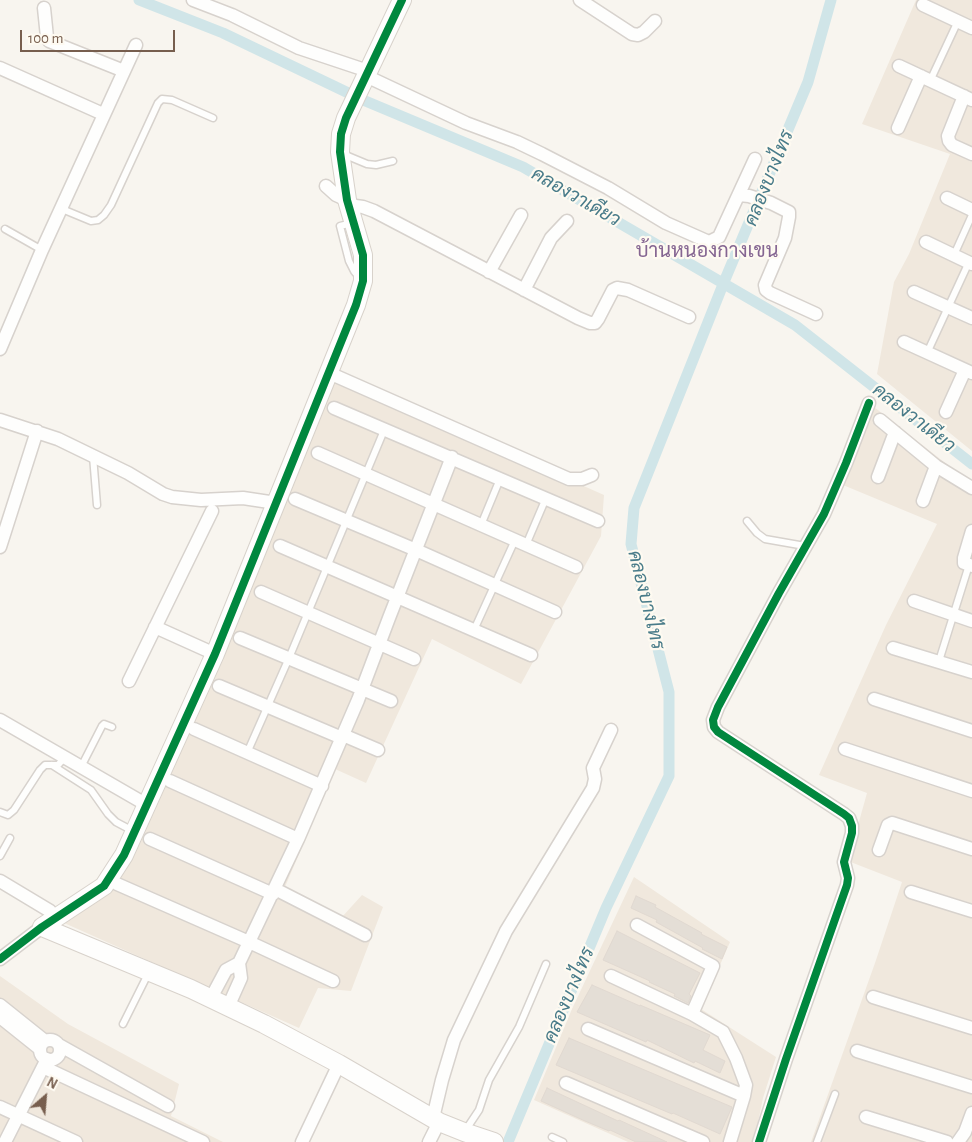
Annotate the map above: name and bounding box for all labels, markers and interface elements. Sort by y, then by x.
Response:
scale bar [22,20,178,52]
text: 100 m [28,31,63,46]
water label: คลองบางไทร [739,127,799,229]
water label: คลองวาเดียว [527,162,625,232]
district label: บ้านหนองกางเขน [636,239,778,263]
water label: คลองวาเดียว [868,379,960,457]
water label: คลองบางไทร [623,548,669,652]
water label: คลองบางไทร [539,944,599,1046]
north arrow [20,1072,70,1122]
text: N [44,1075,59,1092]

